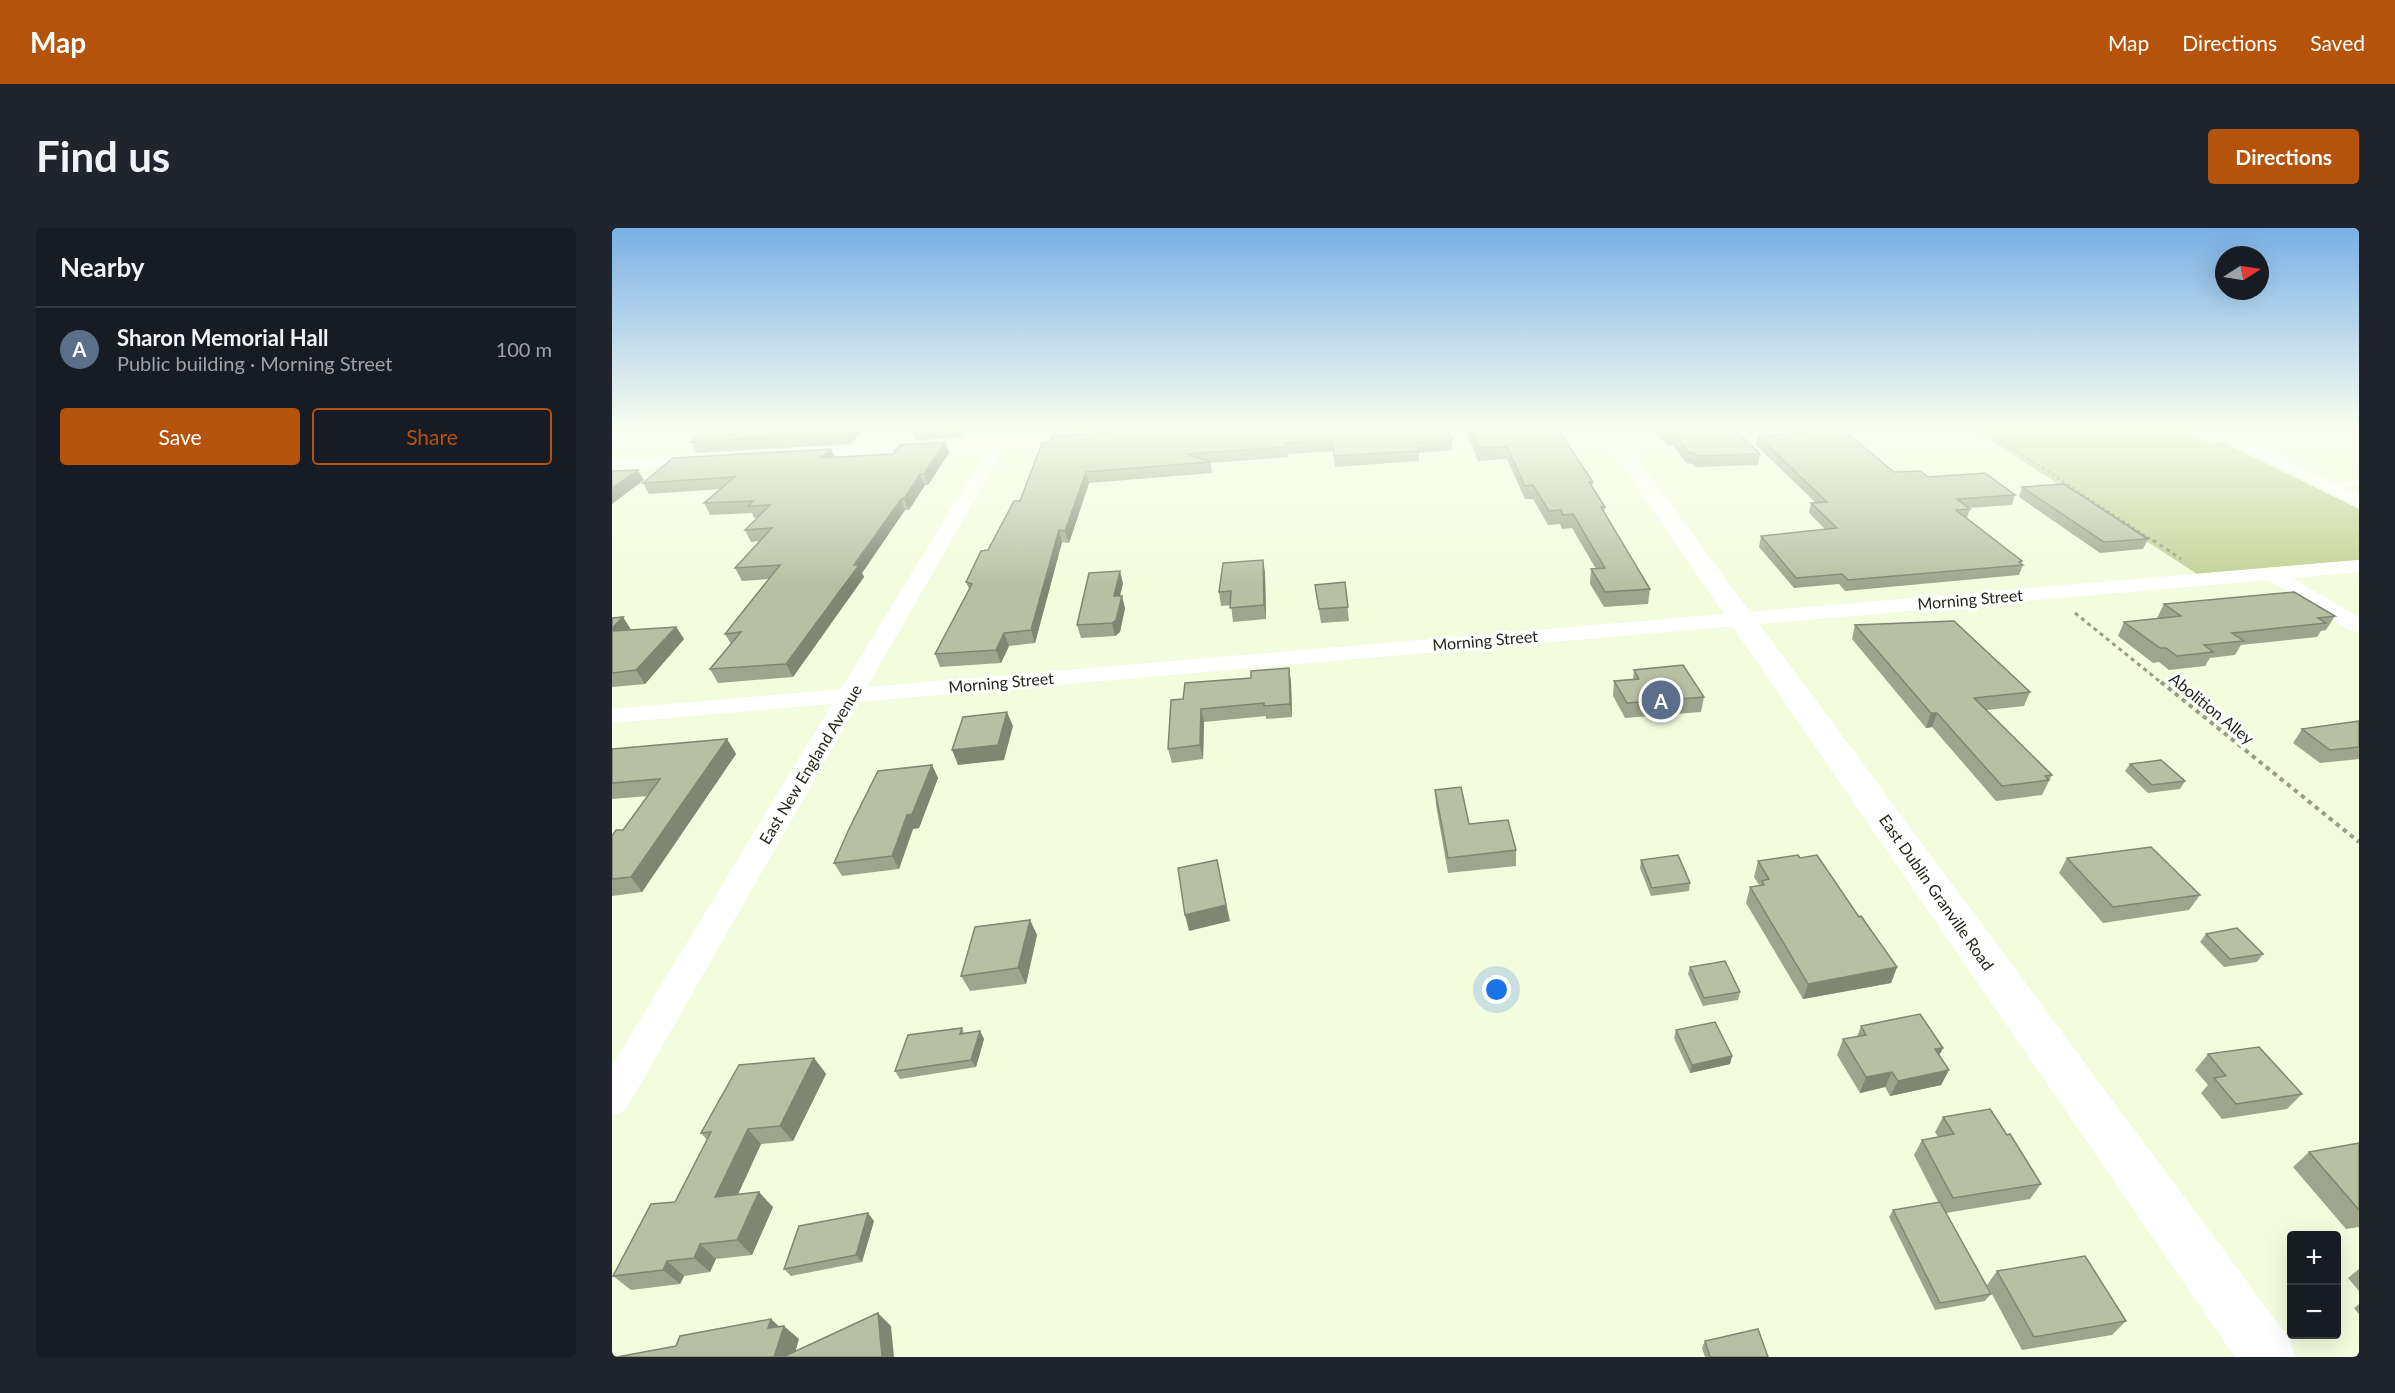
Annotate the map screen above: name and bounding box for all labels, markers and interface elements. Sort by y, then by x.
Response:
text: Map [30,25,86,59]
text: Map [2108,30,2149,55]
text: Directions [2182,30,2277,55]
text: Saved [2310,30,2365,55]
button: Directions [2208,129,2359,184]
text: Find us [36,131,170,181]
north arrow [2215,246,2269,300]
text: Nearby [60,251,145,283]
text: Sharon Memorial Hall [117,324,329,351]
text: A [73,337,86,361]
text: 100 m [496,337,552,361]
text: Public building · Morning Street [117,351,393,375]
button: Save [60,408,300,465]
button: Share [312,408,552,465]
street label: Morning Street [1916,585,2024,613]
street label: Morning Street [1431,626,1539,654]
street label: Morning Street [947,668,1055,696]
street label: Abolition Alley [2166,668,2258,748]
pin: A [1642,678,1680,722]
street label: East New England Avenue [755,681,865,847]
street label: East Dublin Granville Road [1876,810,1998,974]
your location [1482,975,1511,1004]
map controls [2287,1231,2341,1339]
button: + [2287,1231,2341,1285]
button: − [2287,1285,2341,1339]

